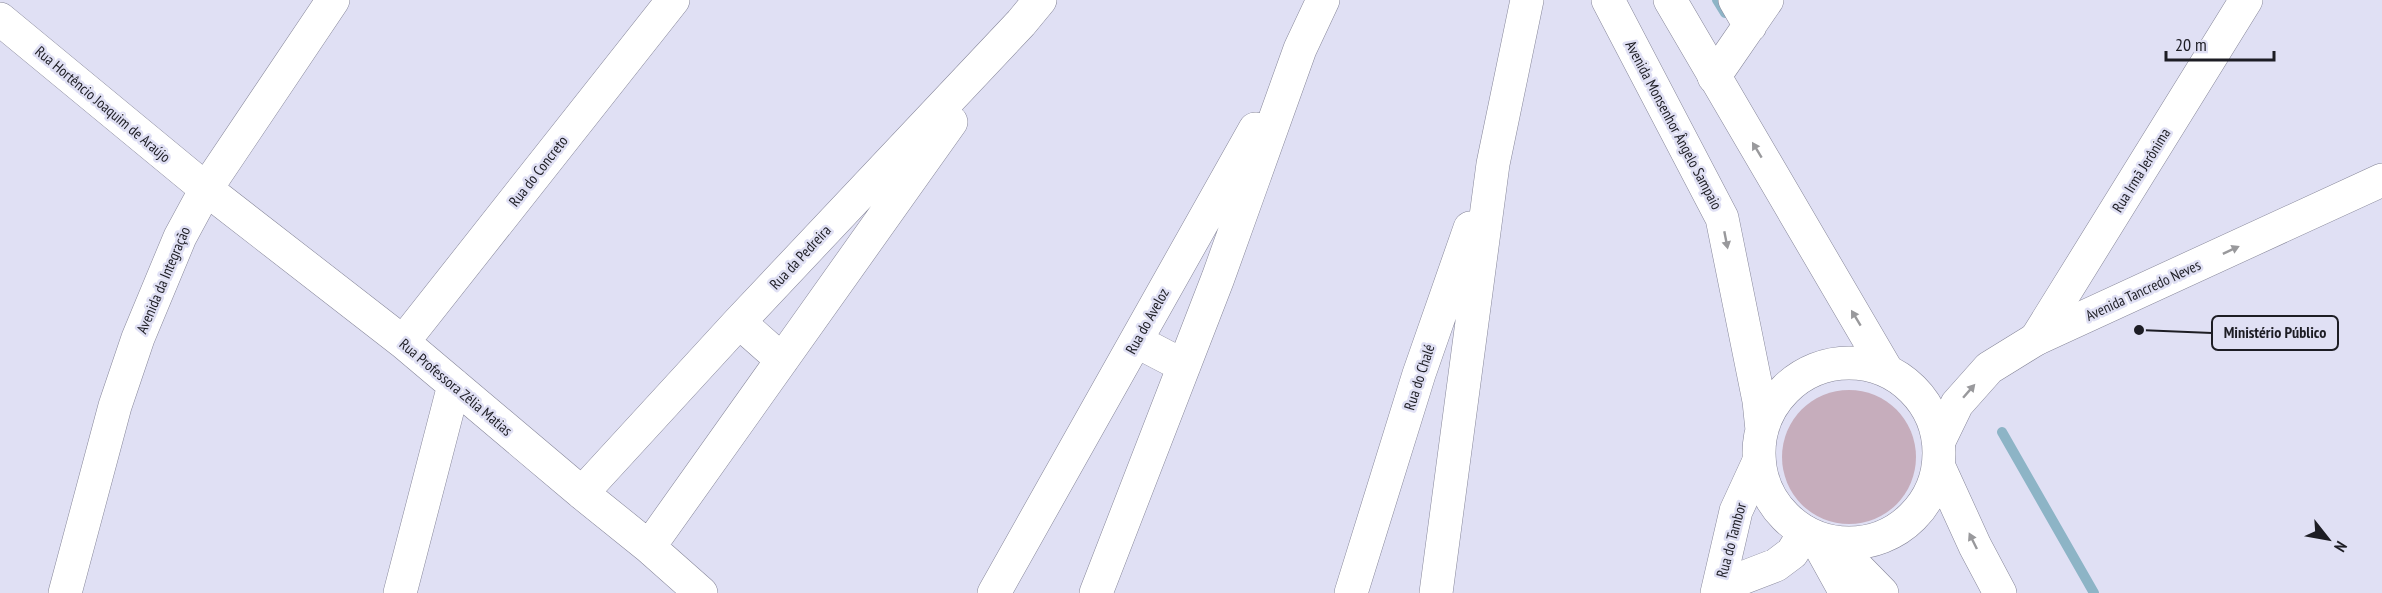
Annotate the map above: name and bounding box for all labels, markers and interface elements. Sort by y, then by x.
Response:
scale bar [2166,24,2274,62]
text: 20 m [2175,33,2207,56]
street label: Avenida Monsenhor Ângelo Sampaio [1621,37,1727,213]
street label: Rua Hortêncio Joaquim de Araújo [31,42,175,166]
street label: Rua Irmã Jerônima [2108,124,2174,216]
street label: Rua do Concreto [504,132,572,210]
one-way arrow [1752,142,1763,158]
street label: Rua da Pedreira [765,221,835,293]
street label: Avenida da Integração [132,224,194,336]
one-way arrow [1722,231,1731,250]
one-way arrow [2222,245,2239,254]
street label: Avenida Tancredo Neves [2082,255,2204,325]
street label: Rua do Aveloz [1121,285,1173,357]
one-way arrow [1851,310,1862,326]
callout: Ministério Público [2212,316,2338,350]
text: Ministério Público [2224,322,2326,342]
street label: Rua Professora Zélia Matias [396,334,516,440]
street label: Rua do Chalé [1399,342,1439,412]
one-way arrow [1962,384,1975,399]
street label: Rua do Tambor [1712,500,1750,580]
north arrow [2298,509,2358,569]
one-way arrow [1968,533,1978,550]
text: N [2330,538,2352,556]

